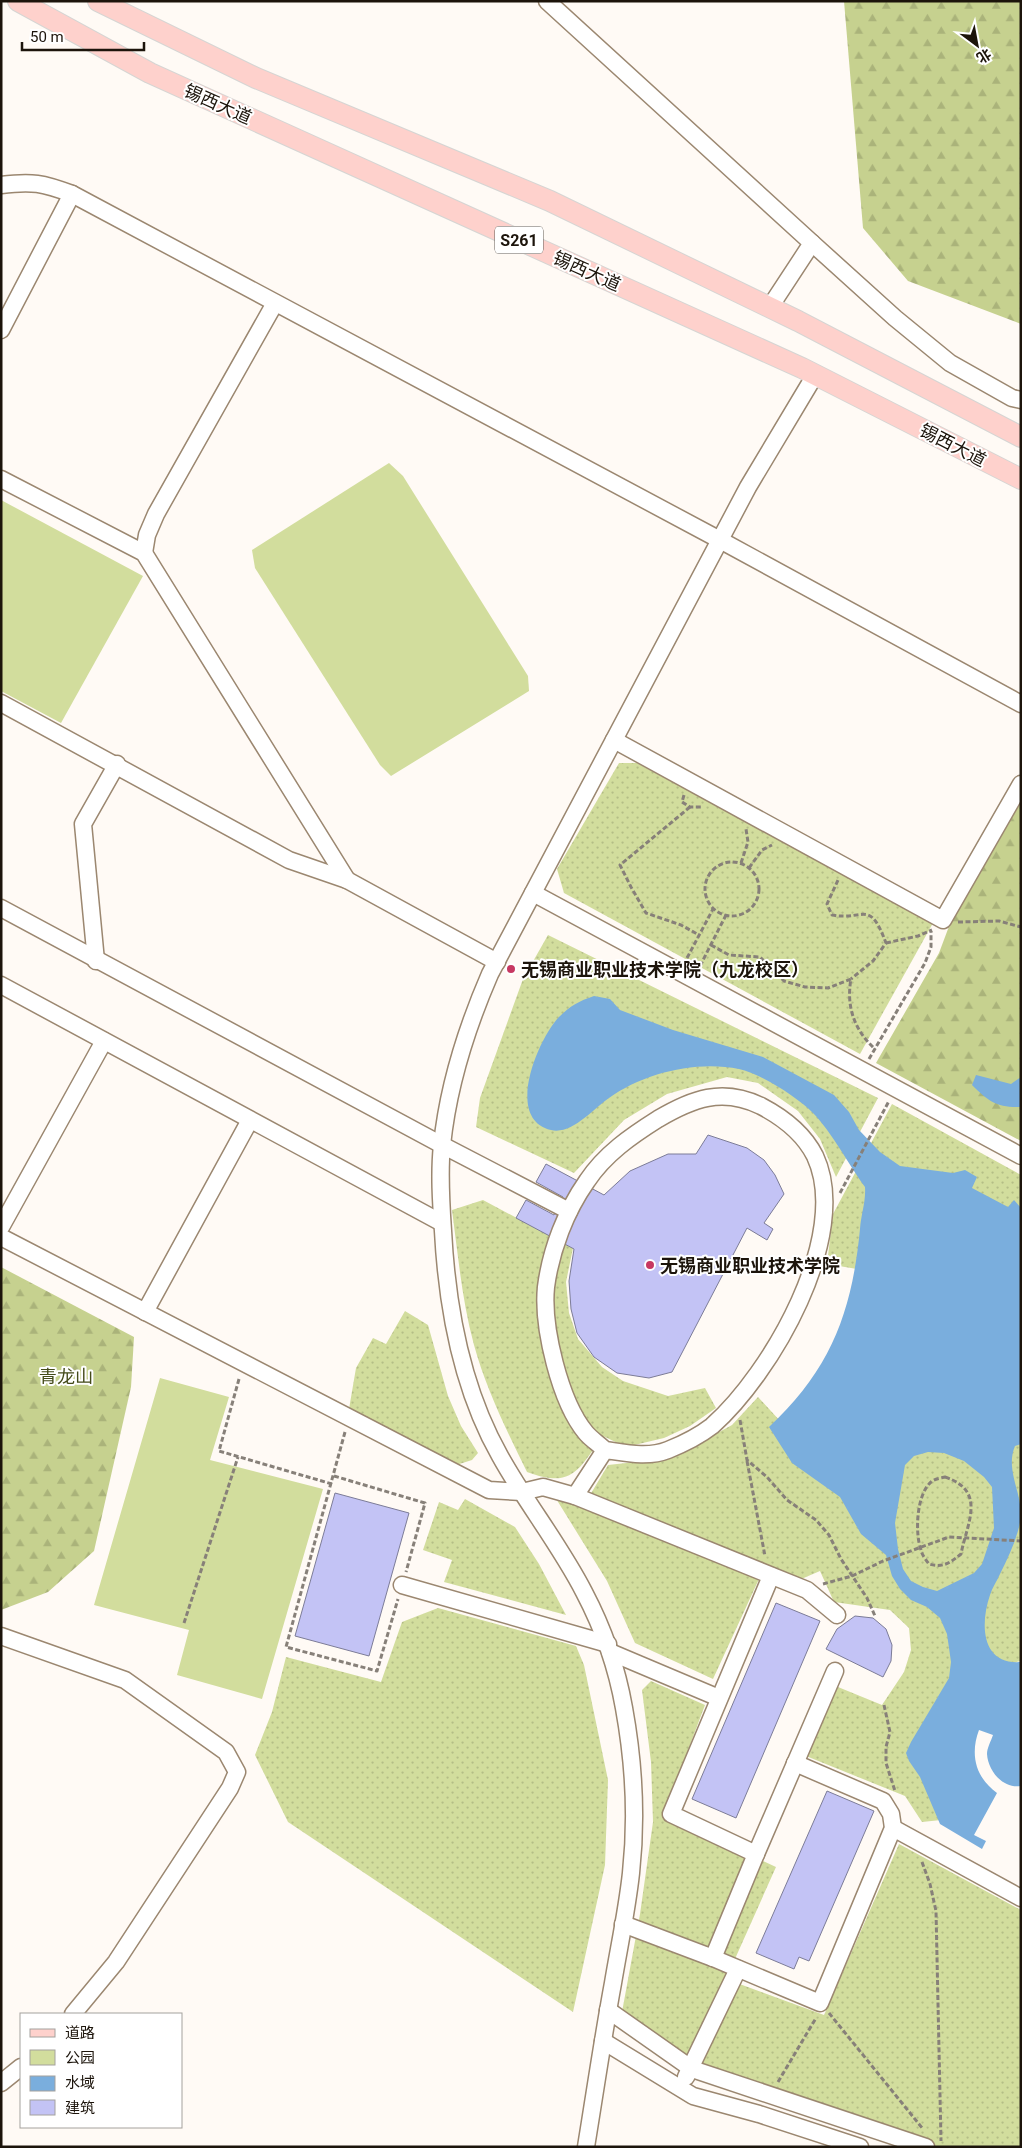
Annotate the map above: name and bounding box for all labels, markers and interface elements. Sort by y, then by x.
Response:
scale bar [22,20,145,52]
north arrow [952,20,1002,70]
text: 50 m [30,28,64,46]
text: 北 [974,46,994,67]
street label: 锡西大道 [181,80,255,128]
road number: S261 [495,226,543,254]
street label: 锡西大道 [550,247,624,295]
street label: 锡西大道 [916,419,990,471]
place label: 无锡商业职业技术学院（九龙校区） [521,959,809,980]
marker: 无锡商业职业技术学院（九龙校区） [505,963,517,975]
place label: 无锡商业职业技术学院 [660,1255,840,1276]
marker: 无锡商业职业技术学院 [644,1259,656,1271]
park label: 青龙山 [39,1366,93,1387]
legend [20,2013,182,2128]
text: 道路 [65,2024,95,2042]
text: 公园 [65,2049,95,2067]
text: 水域 [65,2074,95,2092]
text: 建筑 [65,2099,95,2117]

